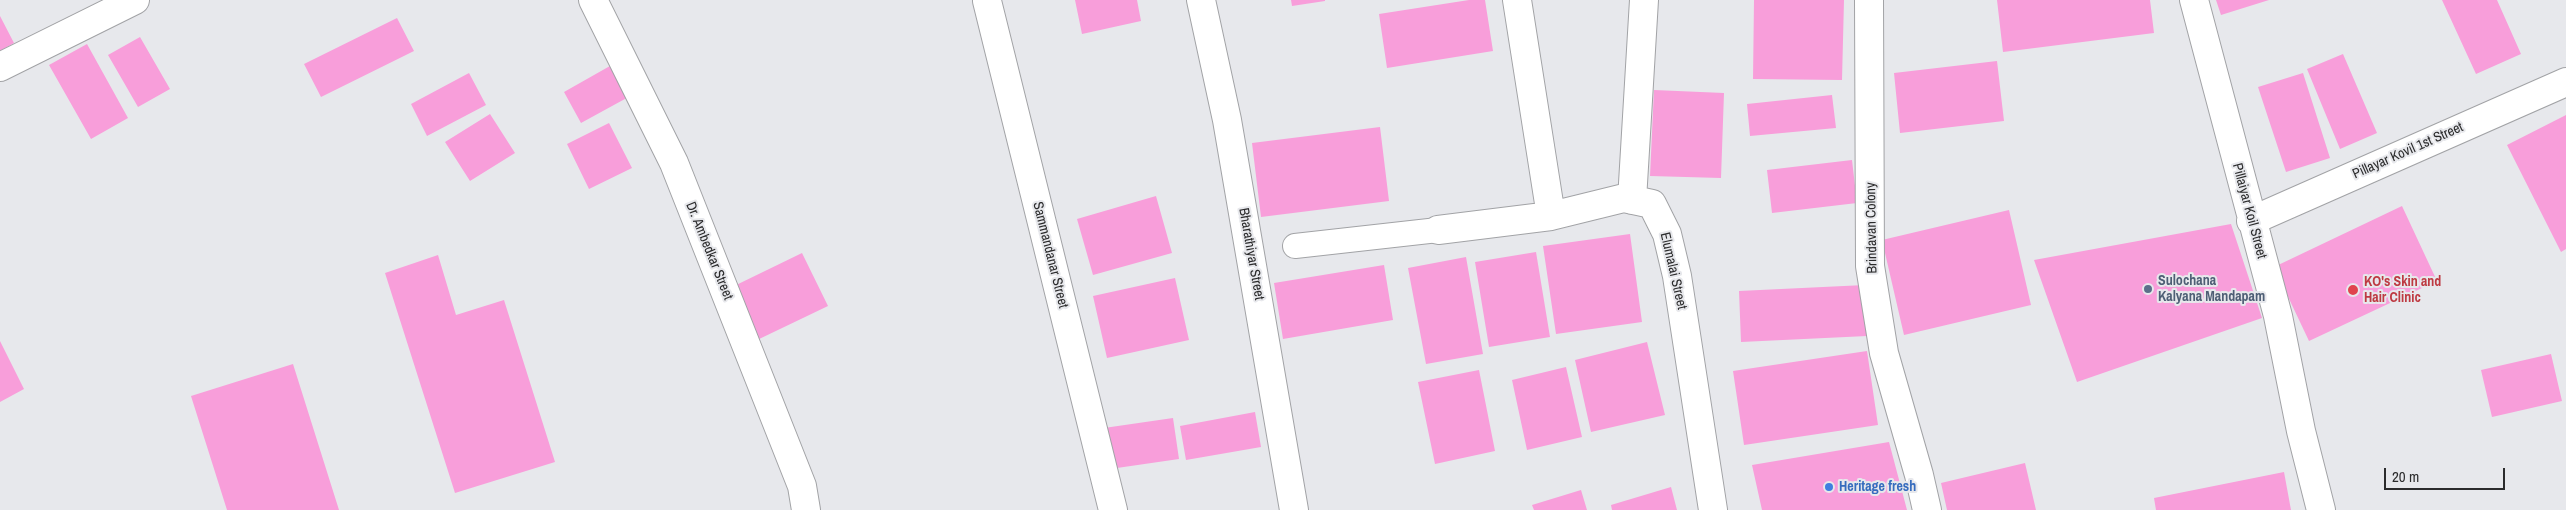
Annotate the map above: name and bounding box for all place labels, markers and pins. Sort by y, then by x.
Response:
place label: Sulochana Kalyana Mandapam [2158,273,2265,306]
place label: KO's Skin and Hair Clinic [2364,274,2441,306]
marker: Sulochana Kalyana Mandapam [2142,283,2154,295]
marker: KO's Skin and Hair Clinic [2346,283,2360,297]
place label: Heritage fresh [1839,479,1916,495]
marker: Heritage fresh [1823,481,1835,493]

